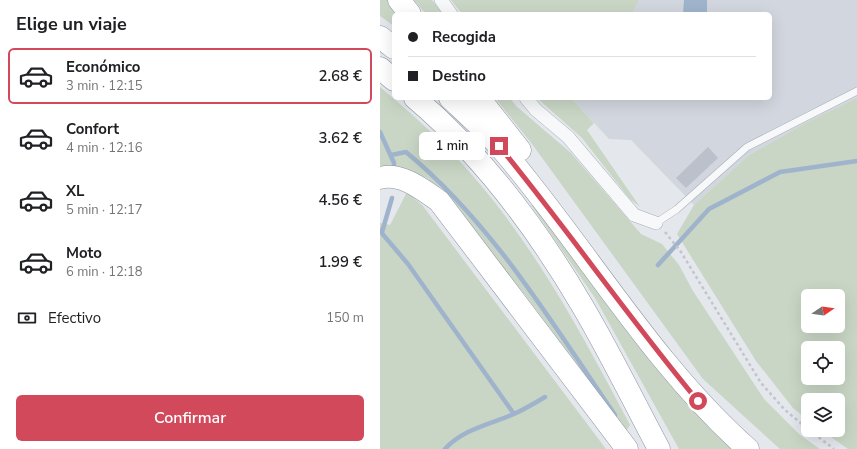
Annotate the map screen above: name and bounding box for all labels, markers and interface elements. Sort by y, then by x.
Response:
text: Elige un viaje [16,12,127,36]
text: Recogida [432,27,496,47]
text: Económico [66,57,140,77]
icon: car [18,58,54,94]
text: 2.68 € [318,66,362,86]
text: Destino [432,66,486,86]
text: 3 min · 12:15 [66,77,142,95]
text: Confort [66,119,119,139]
icon: car [18,120,54,156]
text: 3.62 € [318,128,362,148]
callout: 1 min [419,132,485,160]
text: 1 min [435,137,469,155]
route end [490,137,508,155]
text: 4 min · 12:16 [66,139,142,157]
text: XL [66,181,85,201]
icon: car [18,182,54,218]
text: 4.56 € [318,190,362,210]
text: 5 min · 12:17 [66,201,142,219]
text: Moto [66,243,102,263]
icon: car [18,244,54,280]
text: 1.99 € [318,252,362,272]
text: 6 min · 12:18 [66,263,142,281]
north arrow [801,289,845,333]
map controls [801,289,845,437]
icon: cash [16,307,38,329]
text: Efectivo [48,308,101,328]
text: 150 m [326,309,364,327]
button: locate [801,341,845,385]
route start [689,392,707,410]
button: layers [801,393,845,437]
button: Confirmar [16,395,364,441]

